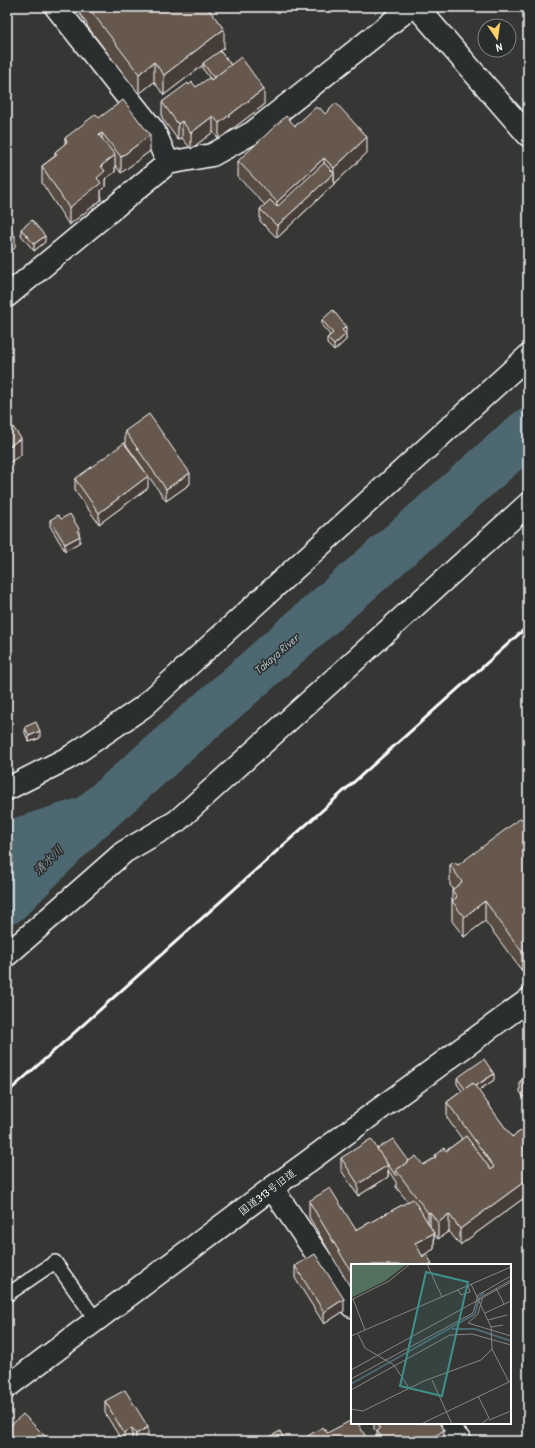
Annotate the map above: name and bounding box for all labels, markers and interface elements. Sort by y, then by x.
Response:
north arrow [477,18,517,58]
text: N [495,40,504,55]
water label: Takaya River [250,629,303,678]
water label: 清水川 [29,841,67,879]
street label: 国道313号旧道 [235,1166,299,1218]
inset map [351,1264,511,1424]

